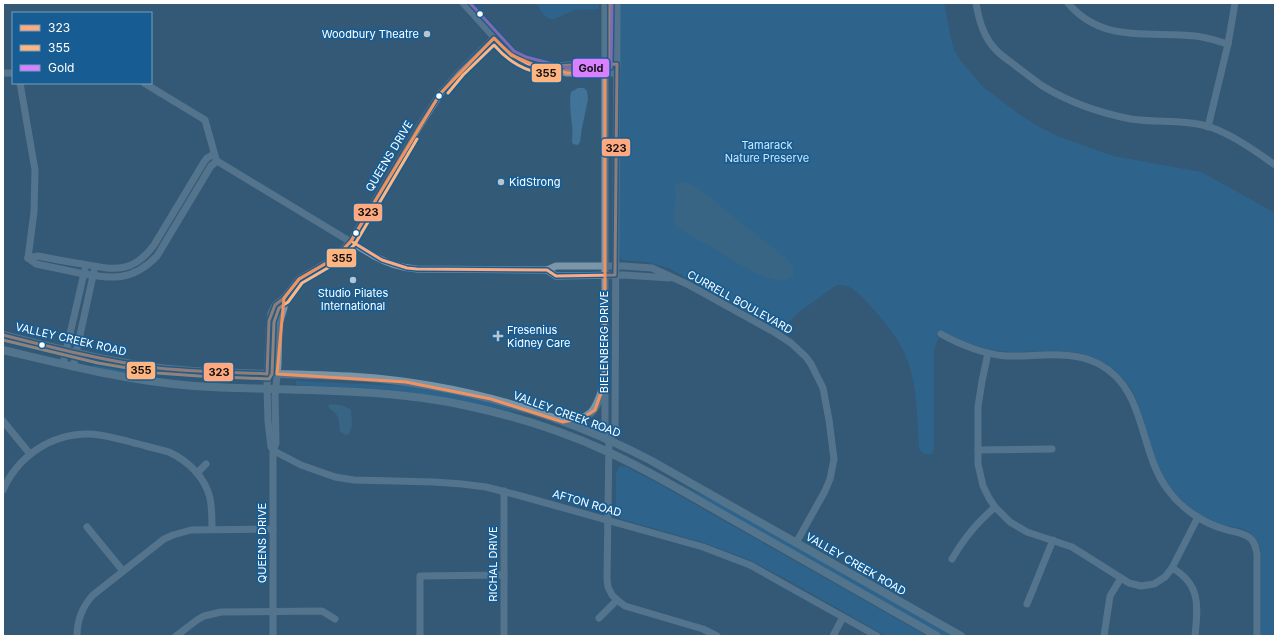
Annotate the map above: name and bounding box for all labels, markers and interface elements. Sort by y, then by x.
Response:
unlabelled marker [475,9,485,19]
legend [12,12,152,84]
text: 323 [48,20,70,35]
place label: Woodbury Theatre [322,27,419,41]
marker: Woodbury Theatre [422,29,432,39]
text: 355 [48,40,70,55]
line badge: Gold [572,58,610,78]
text: Gold [48,60,74,75]
text: Gold [579,61,604,75]
line badge: 355 [531,63,562,83]
text: 355 [535,66,557,80]
unlabelled marker [434,91,444,101]
street label: QUEENS DRIVE [362,118,416,194]
line badge: 323 [601,138,631,157]
park label: Tamarack Nature Preserve [725,138,809,165]
text: 323 [605,141,627,155]
place label: KidStrong [509,175,560,189]
marker: KidStrong [496,177,506,187]
line badge: 323 [353,203,383,222]
text: 323 [357,205,379,219]
unlabelled marker [351,228,361,238]
line badge: 355 [326,248,357,268]
text: 355 [331,251,353,265]
street label: CURRELL BOULEVARD [685,267,795,337]
marker: Studio Pilates International [348,275,358,285]
place label: Studio Pilates International [318,286,388,313]
street label: BIELENBERG DRIVE [597,291,611,393]
street label: VALLEY CREEK ROAD [14,319,128,359]
place label: Fresenius Kidney Care [507,323,571,350]
marker: Fresenius Kidney Care [492,330,504,342]
unlabelled marker [37,340,47,350]
line badge: 355 [126,361,156,380]
line badge: 323 [203,362,234,382]
text: 355 [130,363,152,377]
text: 323 [208,365,230,379]
street label: VALLEY CREEK ROAD [511,388,623,440]
street label: AFTON ROAD [551,486,623,520]
street label: QUEENS DRIVE [255,503,269,583]
street label: RICHAL DRIVE [486,526,500,602]
street label: VALLEY CREEK ROAD [803,530,909,598]

